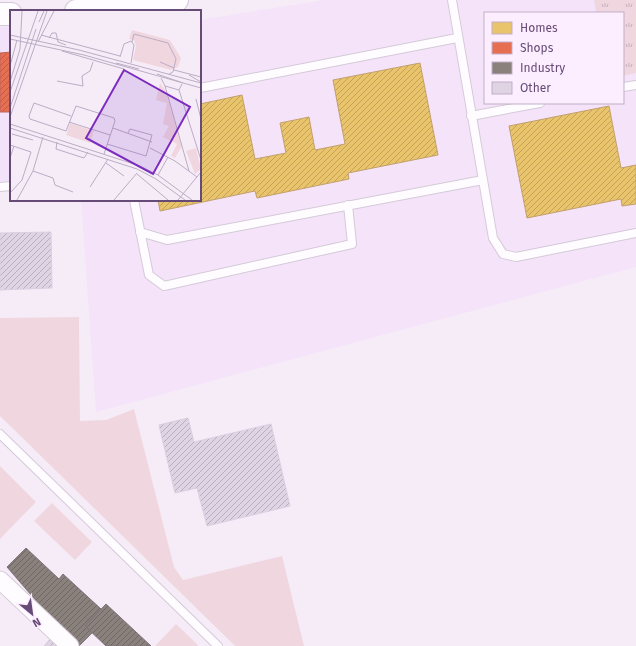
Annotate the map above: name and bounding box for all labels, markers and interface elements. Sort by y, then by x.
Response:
inset map [10,10,201,201]
legend [484,12,624,104]
text: Homes [520,21,558,35]
text: Shops [520,41,554,55]
text: Industry [520,61,565,75]
text: Other [520,81,551,95]
north arrow [12,594,52,634]
text: N [30,615,43,630]

